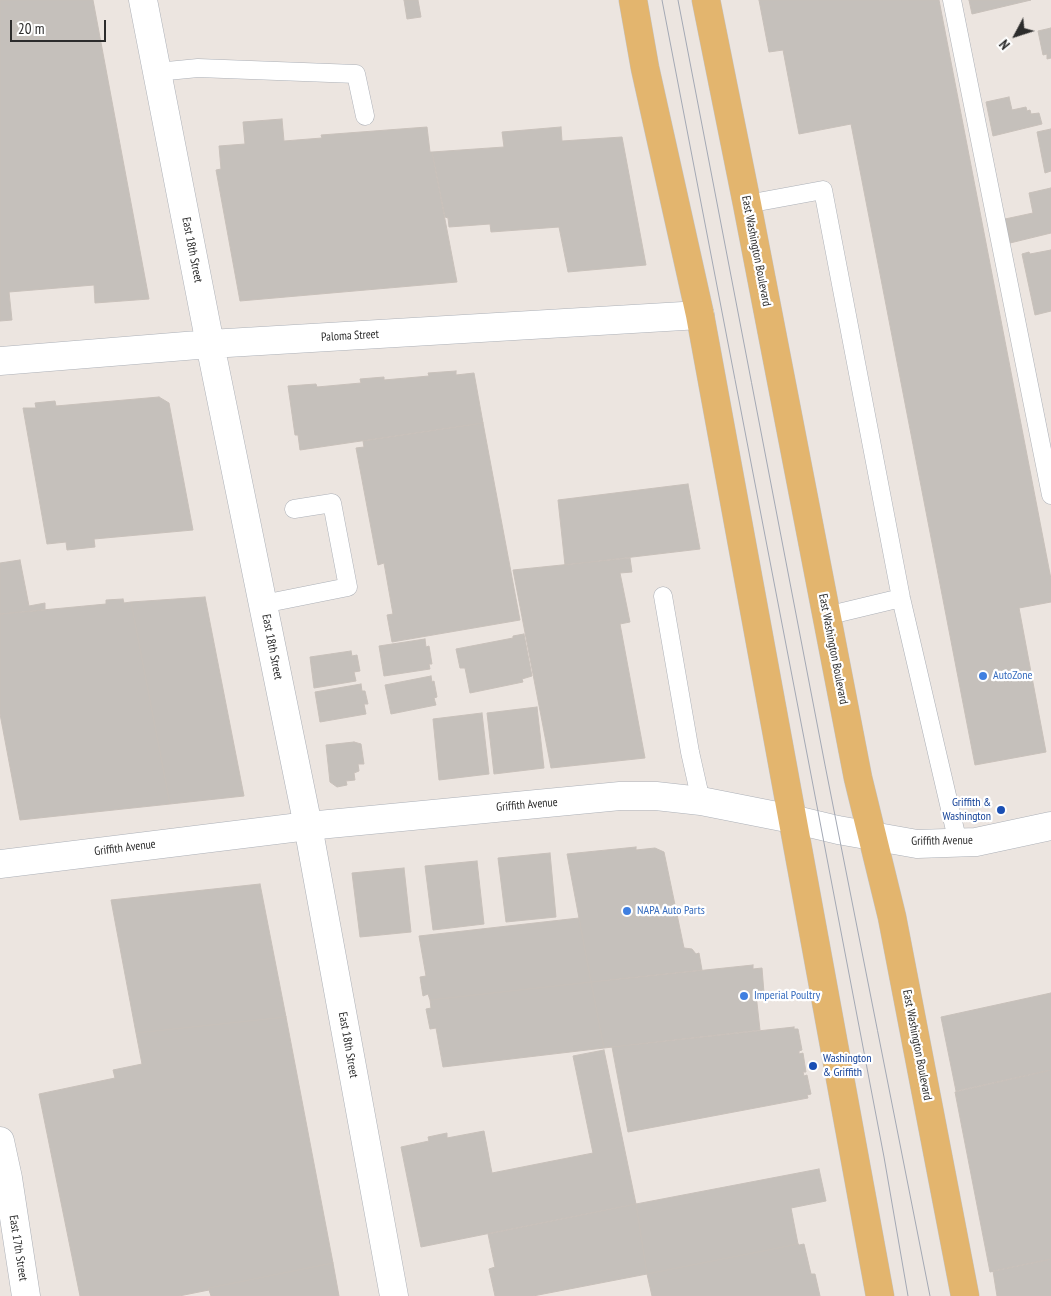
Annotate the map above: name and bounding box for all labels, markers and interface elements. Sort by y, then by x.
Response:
scale bar [12,10,109,42]
north arrow [991,10,1041,60]
text: 20 m [18,19,44,38]
text: N [995,36,1014,53]
street label: East Washington Boulevard [738,194,774,308]
street label: East 18th Street [179,216,205,284]
street label: Paloma Street [321,327,379,345]
street label: East Washington Boulevard [815,592,851,706]
street label: East 18th Street [259,613,285,681]
place label: AutoZone [993,669,1032,683]
marker: AutoZone [977,670,989,682]
street label: Griffith Avenue [496,795,558,815]
place label: Griffith & Washington [942,796,991,824]
marker: Griffith & Washington [995,804,1007,816]
street label: Griffith Avenue [911,833,973,849]
street label: Griffith Avenue [94,837,156,859]
place label: NAPA Auto Parts [637,904,705,918]
marker: NAPA Auto Parts [621,905,633,917]
street label: East Washington Boulevard [899,988,935,1102]
place label: Imperial Poultry [754,989,820,1003]
marker: Imperial Poultry [738,990,750,1002]
street label: East 18th Street [335,1011,361,1079]
place label: Washington & Griffith [823,1052,872,1080]
marker: Washington & Griffith [807,1060,819,1072]
street label: East 17th Street [6,1214,30,1282]

